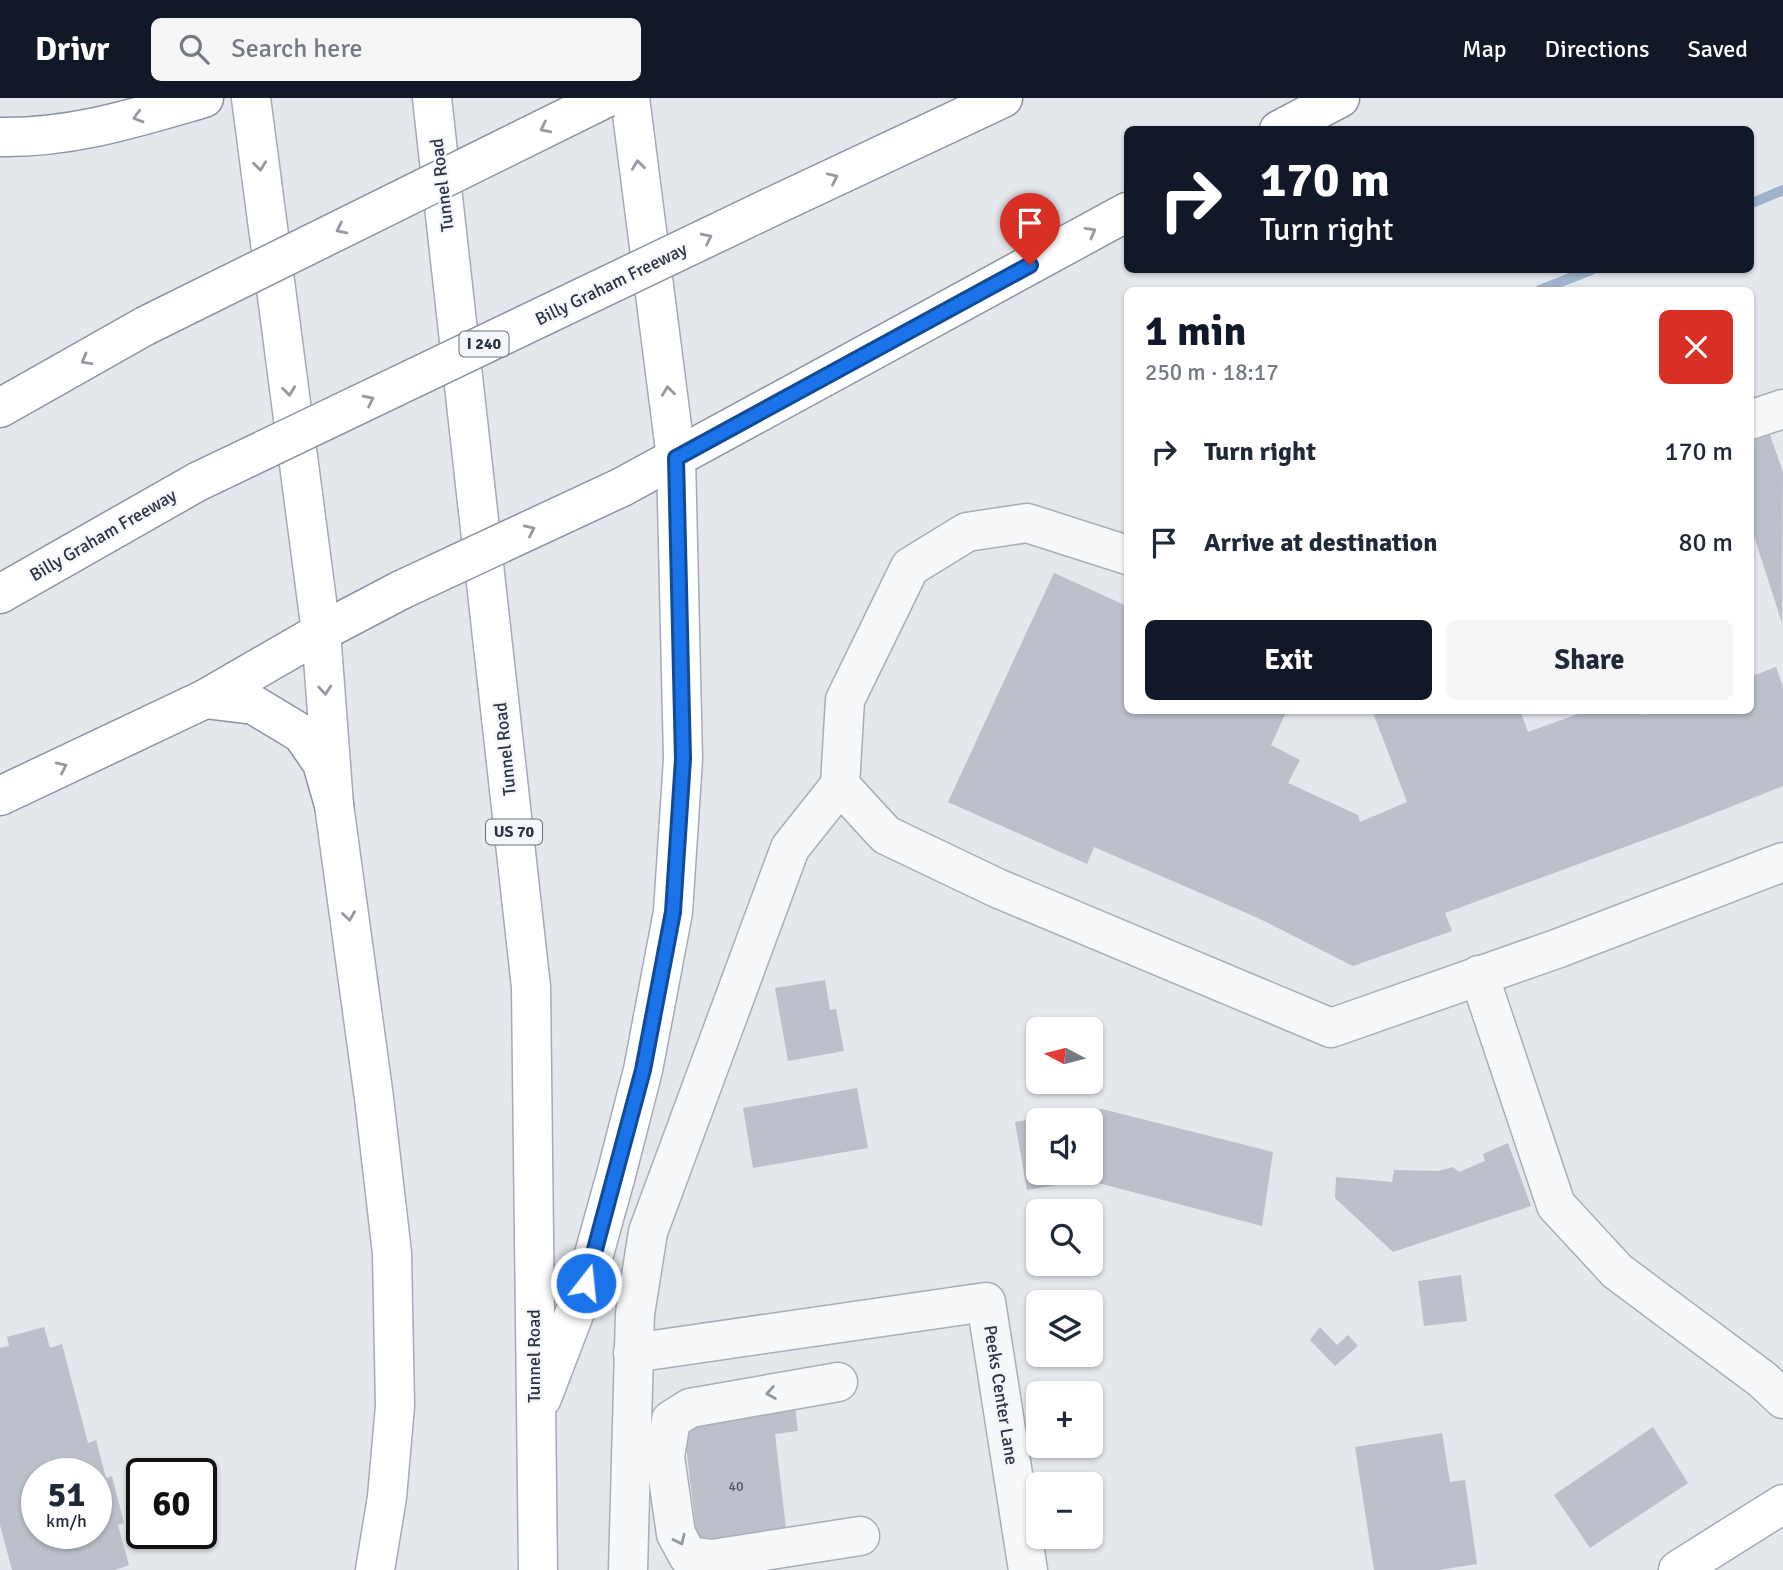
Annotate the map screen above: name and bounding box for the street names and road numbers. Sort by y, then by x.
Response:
street label: Tunnel Road [425,137,459,233]
street label: Billy Graham Freeway [532,237,691,330]
road number: I 240 [460,332,508,356]
street label: Billy Graham Freeway [26,484,181,586]
street label: Tunnel Road [489,701,521,797]
road number: US 70 [486,820,542,845]
street label: Tunnel Road [523,1309,545,1403]
street label: Peeks Center Lane [979,1324,1023,1466]

